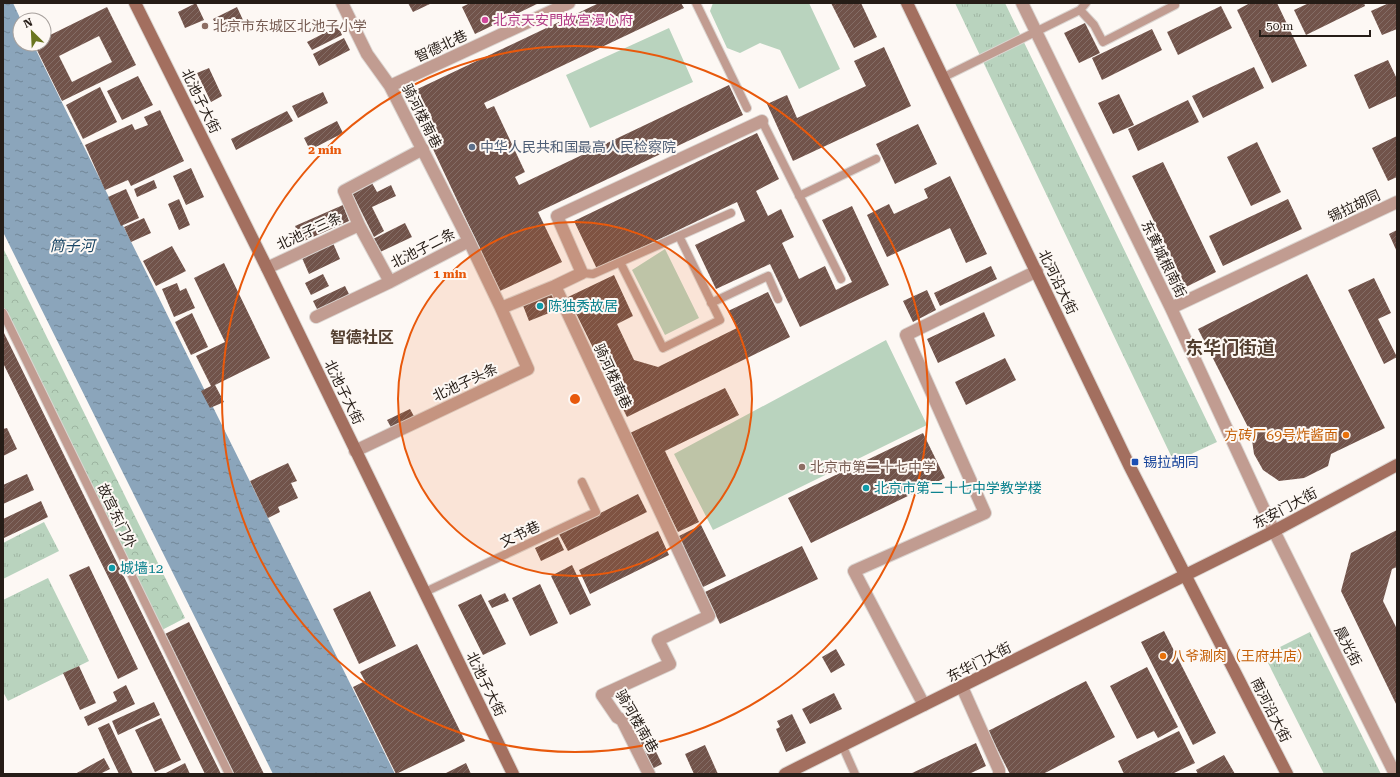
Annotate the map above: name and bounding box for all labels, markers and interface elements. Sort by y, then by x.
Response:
north arrow [12,12,52,52]
place label: 北京天安門故宮漫心府 [493,12,633,28]
scale bar [1260,12,1370,38]
text: N [22,15,35,31]
marker: 北京天安門故宮漫心府 [480,15,490,25]
place label: 北京市东城区北池子小学 [213,18,367,34]
text: 50 m [1266,19,1293,33]
marker: 北京市东城区北池子小学 [200,21,210,31]
street label: 智德北巷 [412,27,470,65]
street label: 北池子大街 [178,66,224,136]
street label: 骑河楼南巷 [399,81,445,151]
place label: 中华人民共和国最高人民检察院 [480,139,676,155]
marker: 中华人民共和国最高人民检察院 [467,142,477,152]
text: 2 min [308,143,342,157]
street label: 锡拉胡同 [1325,187,1383,225]
street label: 北池子三条 [274,209,344,253]
street label: 东黄城根南街 [1138,218,1190,300]
street label: 北池子二条 [388,225,458,271]
water label: 筒子河 [49,237,97,255]
street label: 北河沿大街 [1035,247,1081,317]
text: 1 min [433,267,467,281]
place label: 陈独秀故居 [548,298,618,314]
marker: 陈独秀故居 [535,301,545,311]
district label: 智德社区 [330,328,394,347]
district label: 东华门街道 [1185,337,1275,358]
street label: 骑河楼南巷 [591,341,635,411]
street label: 北池子大街 [321,357,367,427]
street label: 北池子头条 [430,360,500,404]
centre of rings [568,392,582,406]
place label: 方砖厂69号炸酱面 [1224,427,1338,443]
marker: 方砖厂69号炸酱面 [1341,430,1351,440]
place label: 锡拉胡同 [1143,454,1199,470]
marker: 锡拉胡同 [1130,457,1140,467]
place label: 北京市第二十七中学 [810,459,936,475]
marker: 北京市第二十七中学 [797,462,807,472]
place label: 北京市第二十七中学教学楼 [874,480,1042,496]
street label: 故宫东门外 [94,481,140,551]
marker: 北京市第二十七中学教学楼 [861,483,871,493]
street label: 东安门大街 [1250,485,1320,531]
street label: 文书巷 [498,518,542,550]
place label: 城墙12 [120,560,164,576]
marker: 城墙12 [107,563,117,573]
street label: 晨光街 [1331,624,1365,668]
street label: 东华门大街 [944,639,1014,685]
place label: 八爷涮肉（王府井店） [1171,648,1311,664]
street label: 北池子大街 [463,649,509,719]
marker: 八爷涮肉（王府井店） [1158,651,1168,661]
street label: 南河沿大街 [1248,675,1294,745]
street label: 骑河楼南巷 [613,687,661,755]

